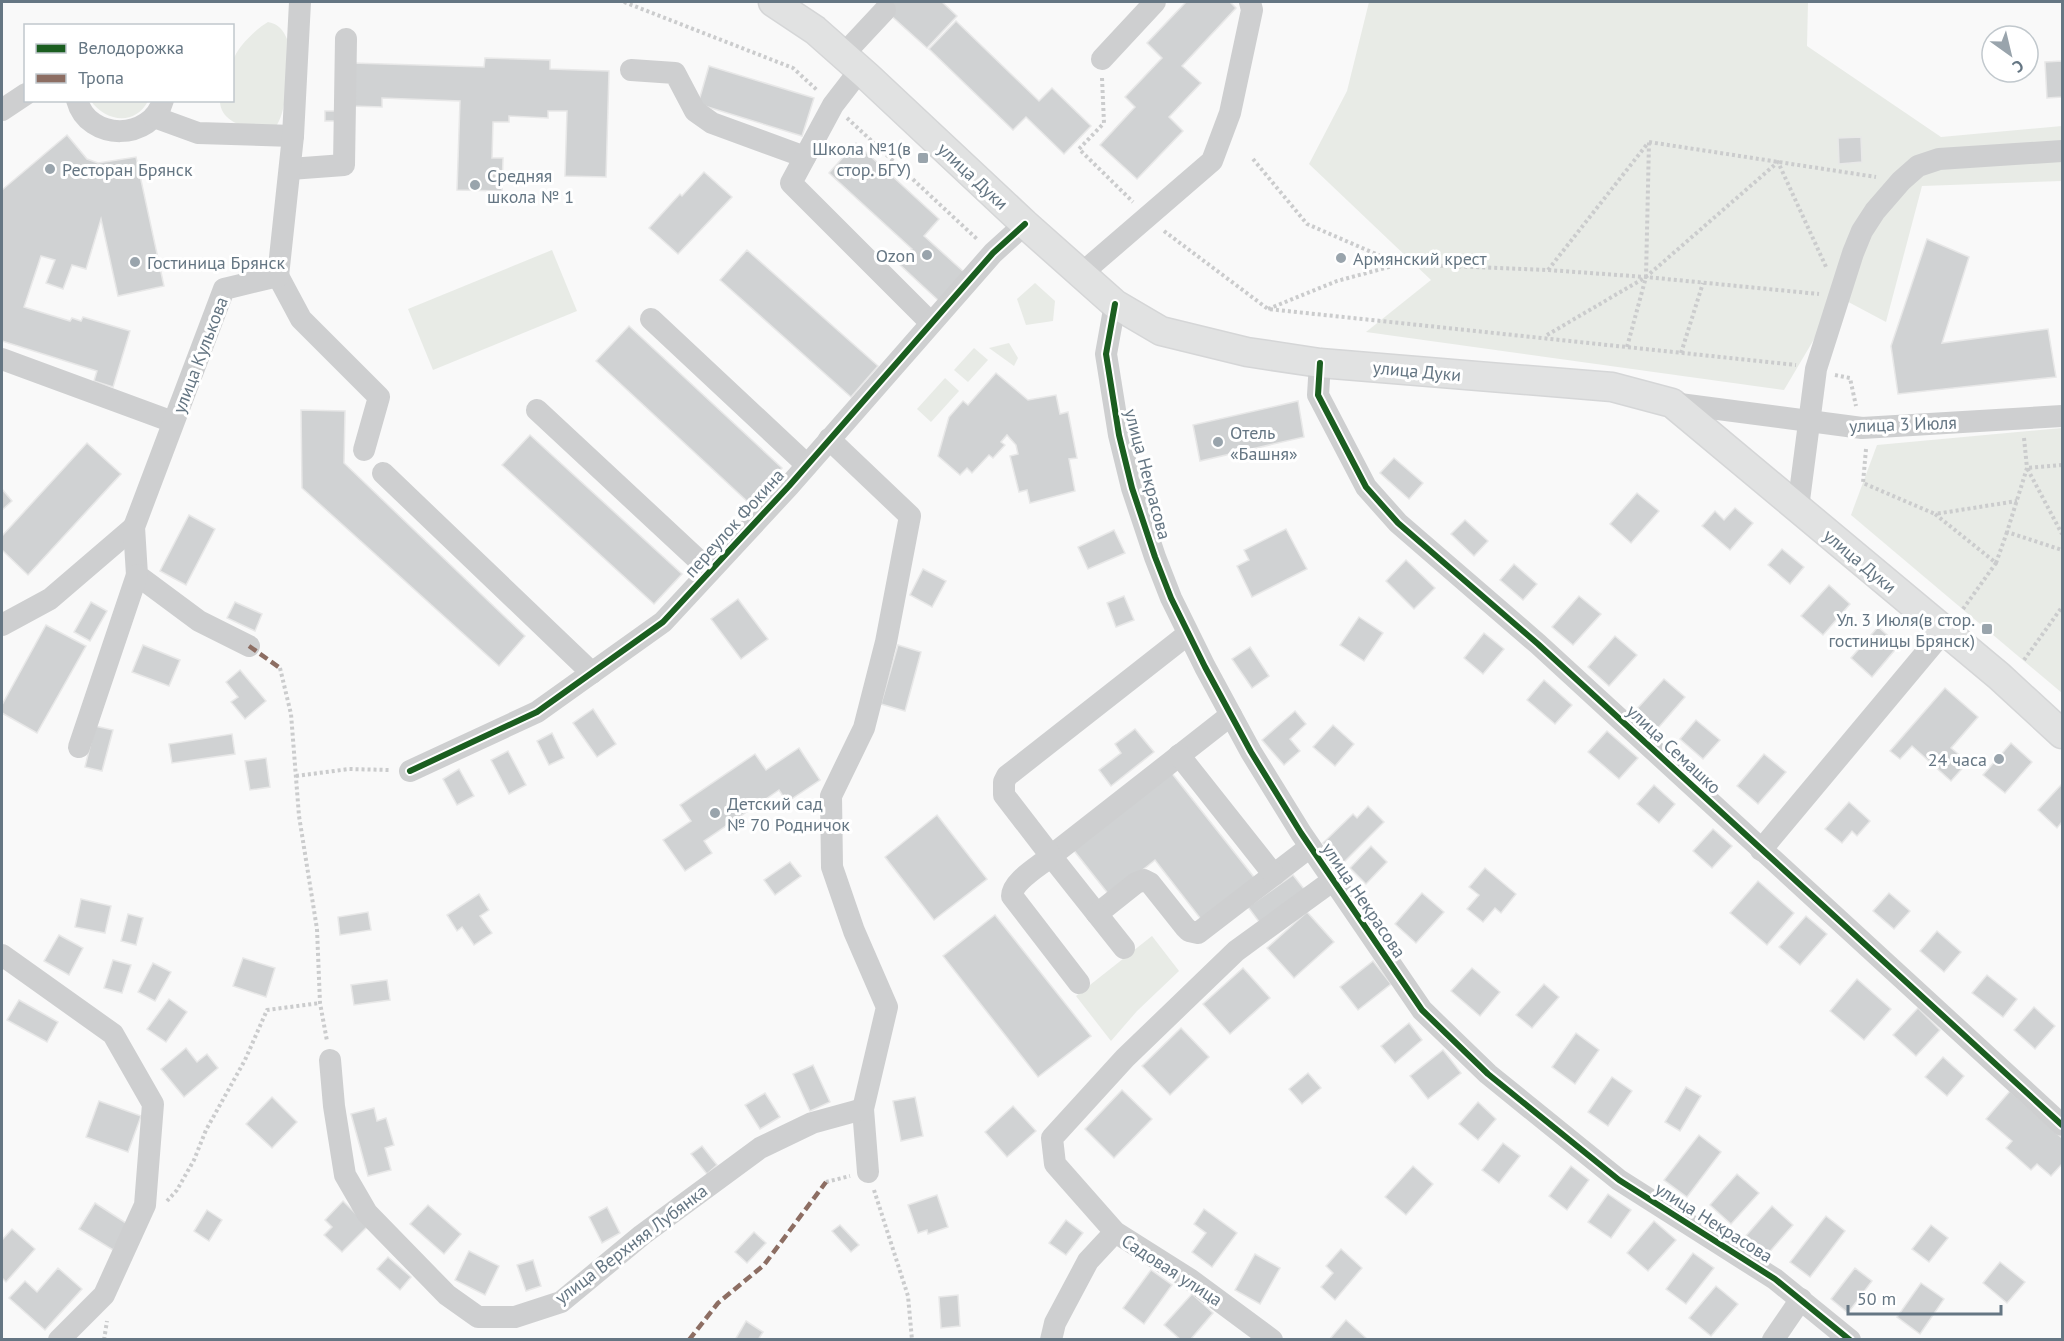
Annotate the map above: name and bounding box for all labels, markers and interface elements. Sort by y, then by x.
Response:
legend [24,24,234,102]
north arrow [1980,24,2040,84]
text: Велодорожка [78,36,184,59]
text: С [2009,56,2028,77]
text: Тропа [78,66,124,89]
place label: Школа №1(в стор. БГУ) [812,137,911,181]
street label: улица Дуки [933,137,1013,215]
marker: Школа №1(в стор. БГУ) [916,151,930,165]
place label: Ресторан Брянск [62,158,193,181]
marker: Ресторан Брянск [43,162,57,176]
place label: Средняя школа № 1 [487,164,574,208]
marker: Средняя школа № 1 [468,178,482,192]
place label: Ozon [876,244,915,267]
place label: Армянский крест [1353,247,1487,270]
marker: Ozon [920,248,934,262]
place label: Гостиница Брянск [147,251,286,274]
marker: Армянский крест [1334,251,1348,265]
marker: Гостиница Брянск [128,255,142,269]
street label: улица Кулькова [167,293,233,417]
street label: улица Дуки [1372,356,1462,386]
street label: улица Некрасова [1120,406,1176,542]
street label: улица 3 Июля [1849,411,1957,437]
place label: Отель «Башня» [1230,421,1298,465]
marker: Отель «Башня» [1211,435,1225,449]
street label: переулок Фокина [679,464,789,582]
street label: улица Дуки [1819,524,1901,598]
place label: Ул. 3 Июля(в стор. гостиницы Брянск) [1828,608,1975,652]
marker: Ул. 3 Июля(в стор. гостиницы Брянск) [1980,622,1994,636]
street label: улица Семашко [1622,699,1726,799]
place label: 24 часа [1928,748,1987,771]
marker: 24 часа [1992,752,2006,766]
place label: Детский сад № 70 Родничок [727,792,850,836]
marker: Детский сад № 70 Родничок [708,806,722,820]
street label: улица Некрасова [1317,838,1411,962]
street label: улица Некрасова [1651,1177,1777,1267]
street label: улица Верхняя Лубянка [550,1179,712,1309]
street label: Садовая улица [1117,1229,1227,1311]
scale bar [1848,1278,2001,1316]
text: 50 m [1857,1287,1896,1310]

